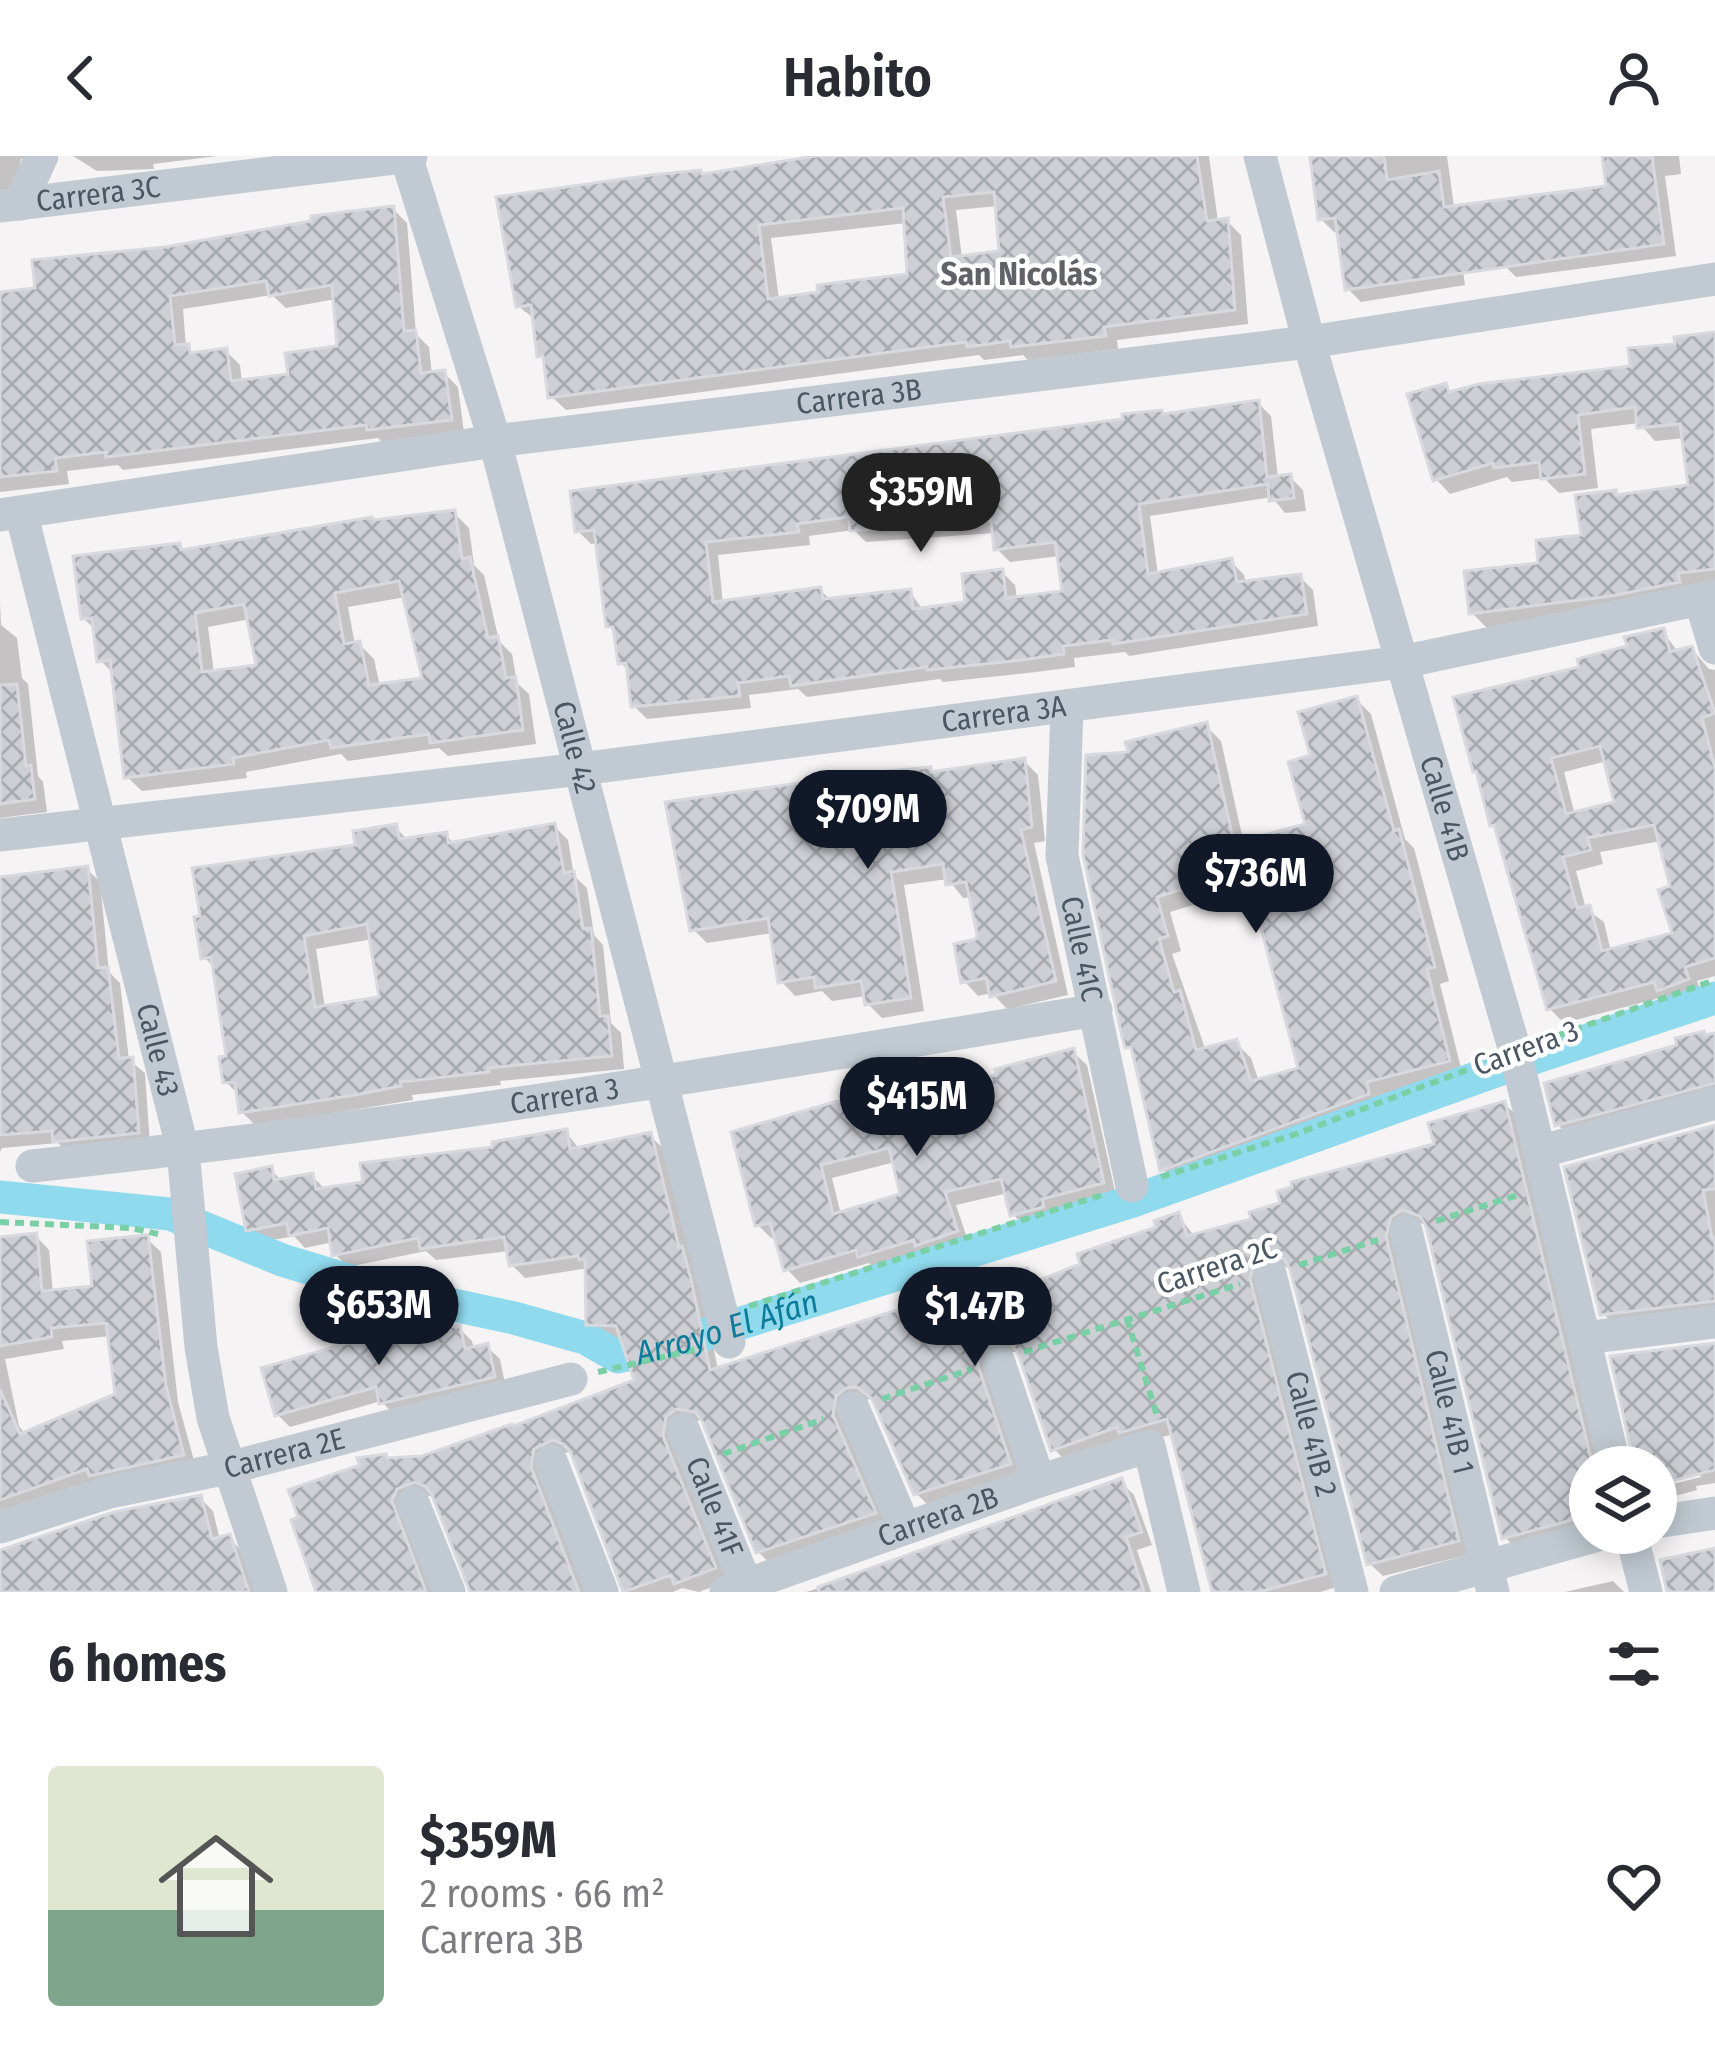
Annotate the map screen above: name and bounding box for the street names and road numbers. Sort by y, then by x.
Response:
street label: Carrera 3C [34,169,162,219]
street label: Carrera 3B [794,371,923,422]
street label: Carrera 3A [939,688,1068,740]
street label: Calle 42 [545,697,604,797]
street label: Calle 41B [1412,751,1477,865]
street label: Calle 41C [1053,893,1110,1005]
street label: Calle 43 [129,1000,187,1100]
street label: Carrera 3 [1468,1012,1584,1084]
street label: Carrera 3 [508,1070,621,1122]
street label: Carrera 2C [1152,1230,1282,1302]
street label: Calle 41B 1 [1417,1346,1482,1478]
street label: Calle 41B 2 [1278,1367,1345,1500]
street label: Carrera 2E [220,1421,348,1486]
street label: Calle 41F [678,1452,751,1562]
street label: Carrera 2B [873,1479,1003,1555]

